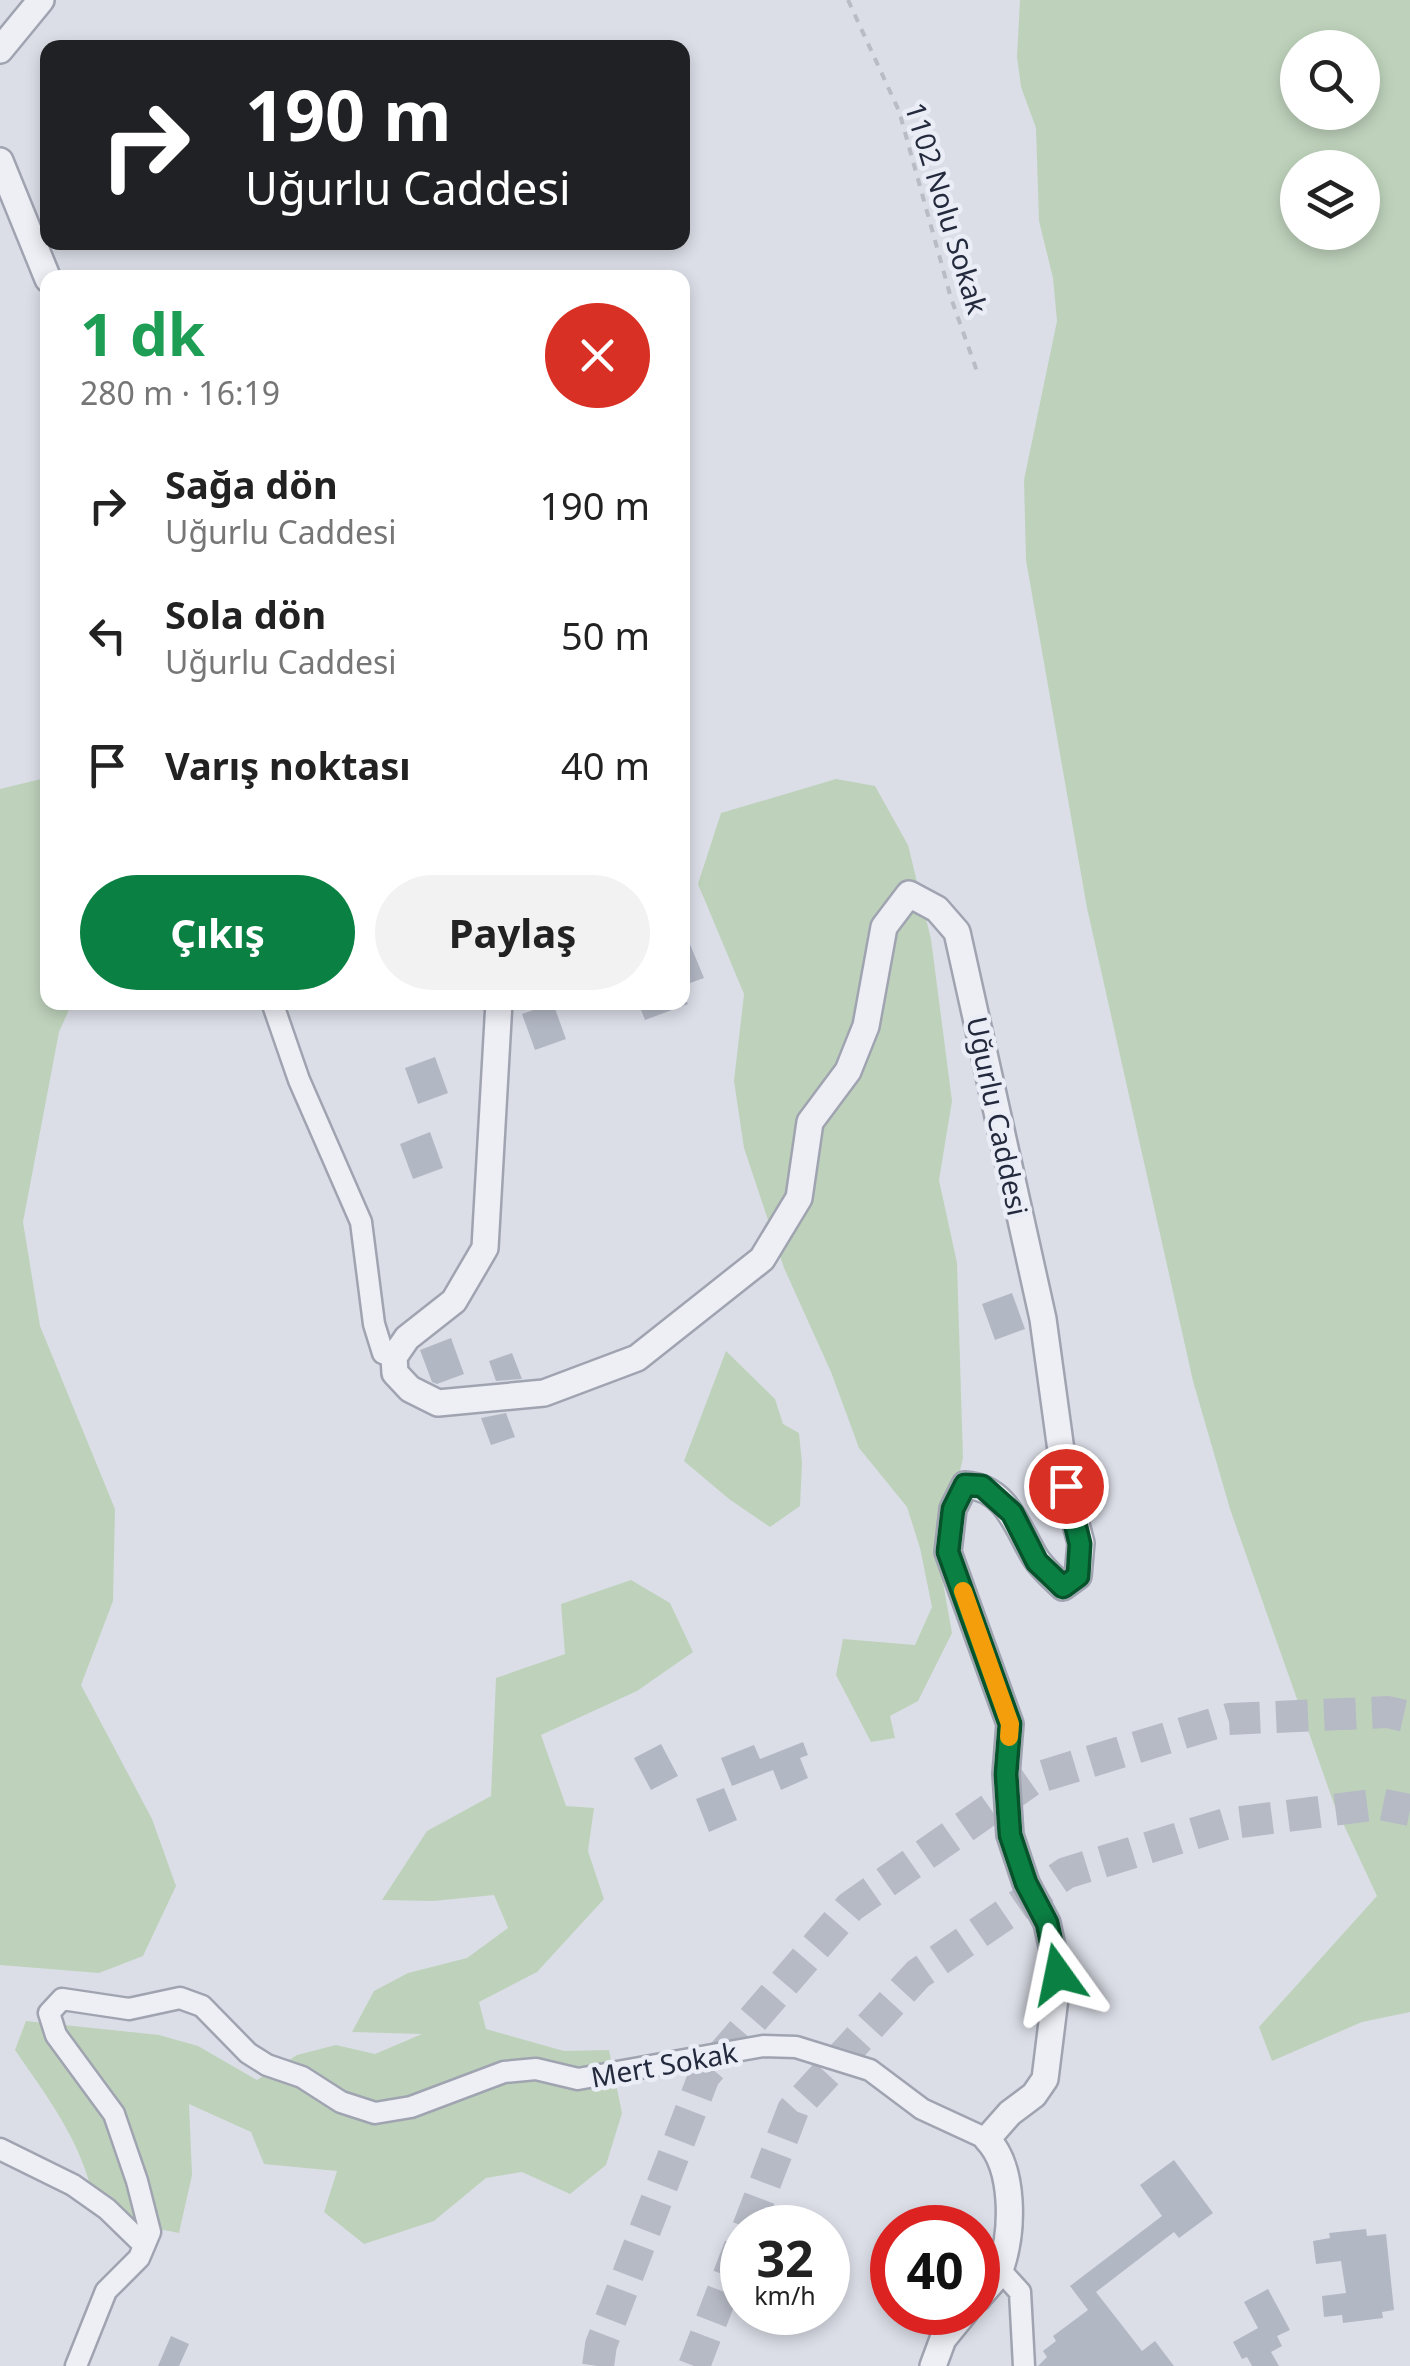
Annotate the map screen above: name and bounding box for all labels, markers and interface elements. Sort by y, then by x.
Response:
map controls [1280,30,1380,250]
button: search [1280,30,1380,130]
text: 190 m [245,66,452,162]
icon: right [80,80,210,210]
street label: 1102 Nolu Sokak [897,98,997,318]
button: layers [1280,150,1380,250]
text: Uğurlu Caddesi [245,157,571,218]
text: 1 dk [80,292,205,374]
button: close [545,303,650,408]
text: 280 m · 16:19 [80,371,280,414]
text: Sağa dön [165,458,338,510]
icon: right [80,478,135,533]
text: 190 m [539,479,650,531]
text: Uğurlu Caddesi [165,510,397,553]
text: Sola dön [165,588,326,640]
icon: left [80,608,135,663]
text: 50 m [561,609,650,661]
text: Uğurlu Caddesi [165,640,397,683]
icon: arrive [80,738,135,793]
text: Varış noktası [165,739,411,791]
text: 40 m [561,739,650,791]
button: Çıkış [80,875,355,990]
button: Paylaş [375,875,650,990]
street label: Uğurlu Caddesi [958,1013,1038,1219]
pin [1024,1444,1109,1529]
icon: arrive [1039,1459,1094,1514]
position arrow [1006,1922,1110,2026]
street label: Mert Sokak [588,2032,740,2096]
speed limit sign: 40 [870,2205,1000,2335]
text: 32 [756,2224,814,2292]
text: km/h [754,2278,816,2312]

